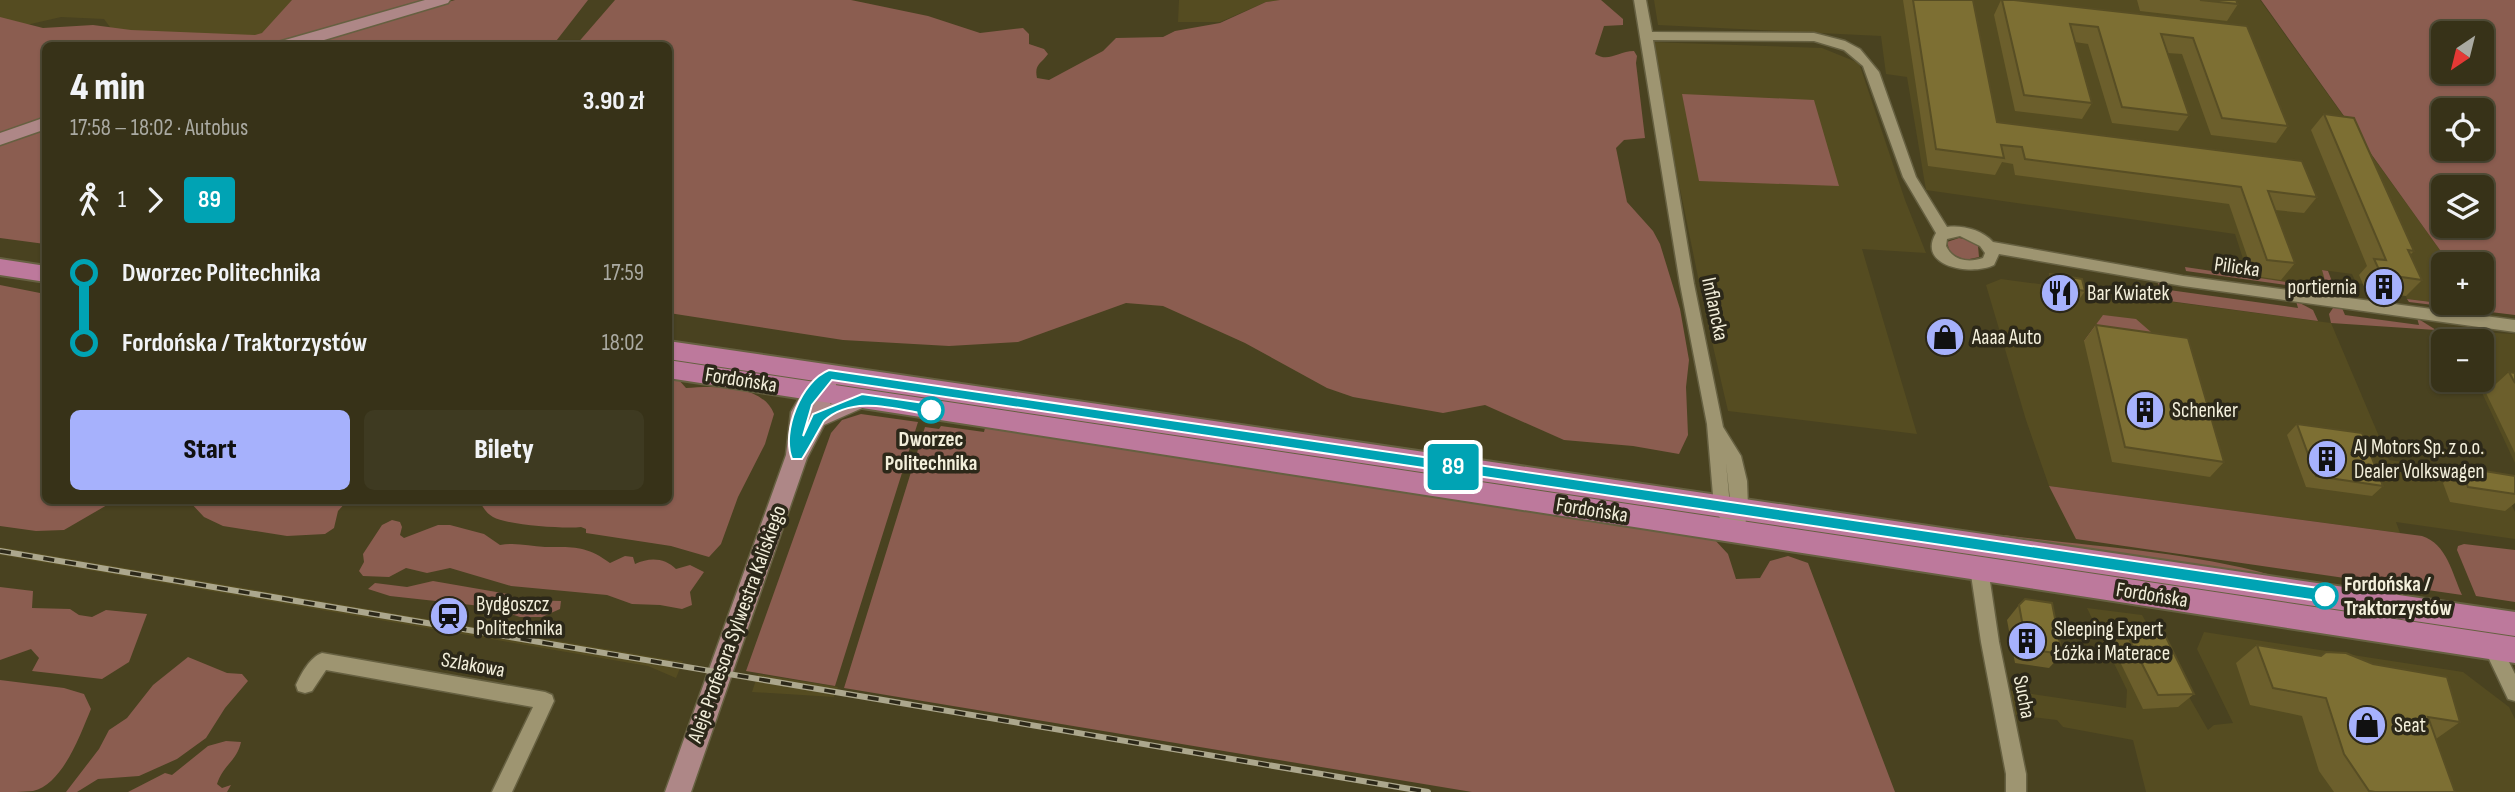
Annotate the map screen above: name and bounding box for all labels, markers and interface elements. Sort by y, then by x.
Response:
north arrow [2431,21,2494,84]
map controls [2431,21,2494,392]
text: 4 min [70,65,145,110]
text: 3.90 zł [583,86,644,117]
button: locate [2431,98,2494,161]
text: 17:58 – 18:02 · Autobus [70,114,248,142]
button: layers [2431,175,2494,238]
icon: walk [70,181,108,219]
icon: forward [136,181,174,219]
text: 89 [198,185,221,214]
text: 1 [118,186,126,214]
street label: Pilicka [2213,251,2261,283]
button: + [2431,252,2494,315]
text: Dworzec Politechnika [122,258,321,289]
text: 17:59 [603,259,644,287]
building icon: portiernia [2363,266,2405,308]
restaurant icon: Bar Kwiatek [2039,272,2081,314]
street label: Inflancka [1696,275,1734,343]
place label: portiernia [2288,275,2357,300]
place label: Bar Kwiatek [2087,281,2170,306]
shop icon: Aaaa Auto [1924,316,1966,358]
place label: Aaaa Auto [1971,325,2042,350]
text: Fordońska / Traktorzystów [122,328,367,359]
text: 18:02 [602,329,644,357]
button: − [2431,329,2494,392]
street label: Fordońska [703,362,779,398]
building icon: Schenker [2124,389,2166,431]
marker: Dworzec Politechnika [918,397,944,423]
place label: Schenker [2172,398,2238,423]
button: Start [70,410,350,490]
button: Bilety [364,410,644,490]
place label: Dworzec Politechnika [885,427,977,476]
place label: AJ Motors Sp. z o.o. Dealer Volkswagen [2353,435,2485,484]
building icon: AJ Motors Sp. z o.o. Dealer Volkswagen [2306,438,2348,480]
line badge: 89 [1422,444,1484,490]
text: 89 [1442,452,1464,481]
street label: Fordońska [1554,492,1630,528]
street label: Aleje Profesora Sylwestra Kaliskiego [682,502,792,747]
place label: Fordońska / Traktorzystów [2344,572,2452,621]
street label: Fordońska [2114,577,2190,613]
marker: Fordońska / Traktorzystów [2312,583,2338,609]
place label: Bydgoszcz Politechnika [476,592,563,641]
station icon: Bydgoszcz Politechnika [428,595,470,637]
place label: Sleeping Expert Łóżka i Materace [2053,617,2170,666]
building icon: Sleeping Expert Łóżka i Materace [2006,620,2048,662]
street label: Szlakowa [439,647,507,683]
street label: Sucha [2008,673,2040,721]
shop icon: Seat [2346,704,2388,746]
place label: Seat [2394,713,2426,738]

